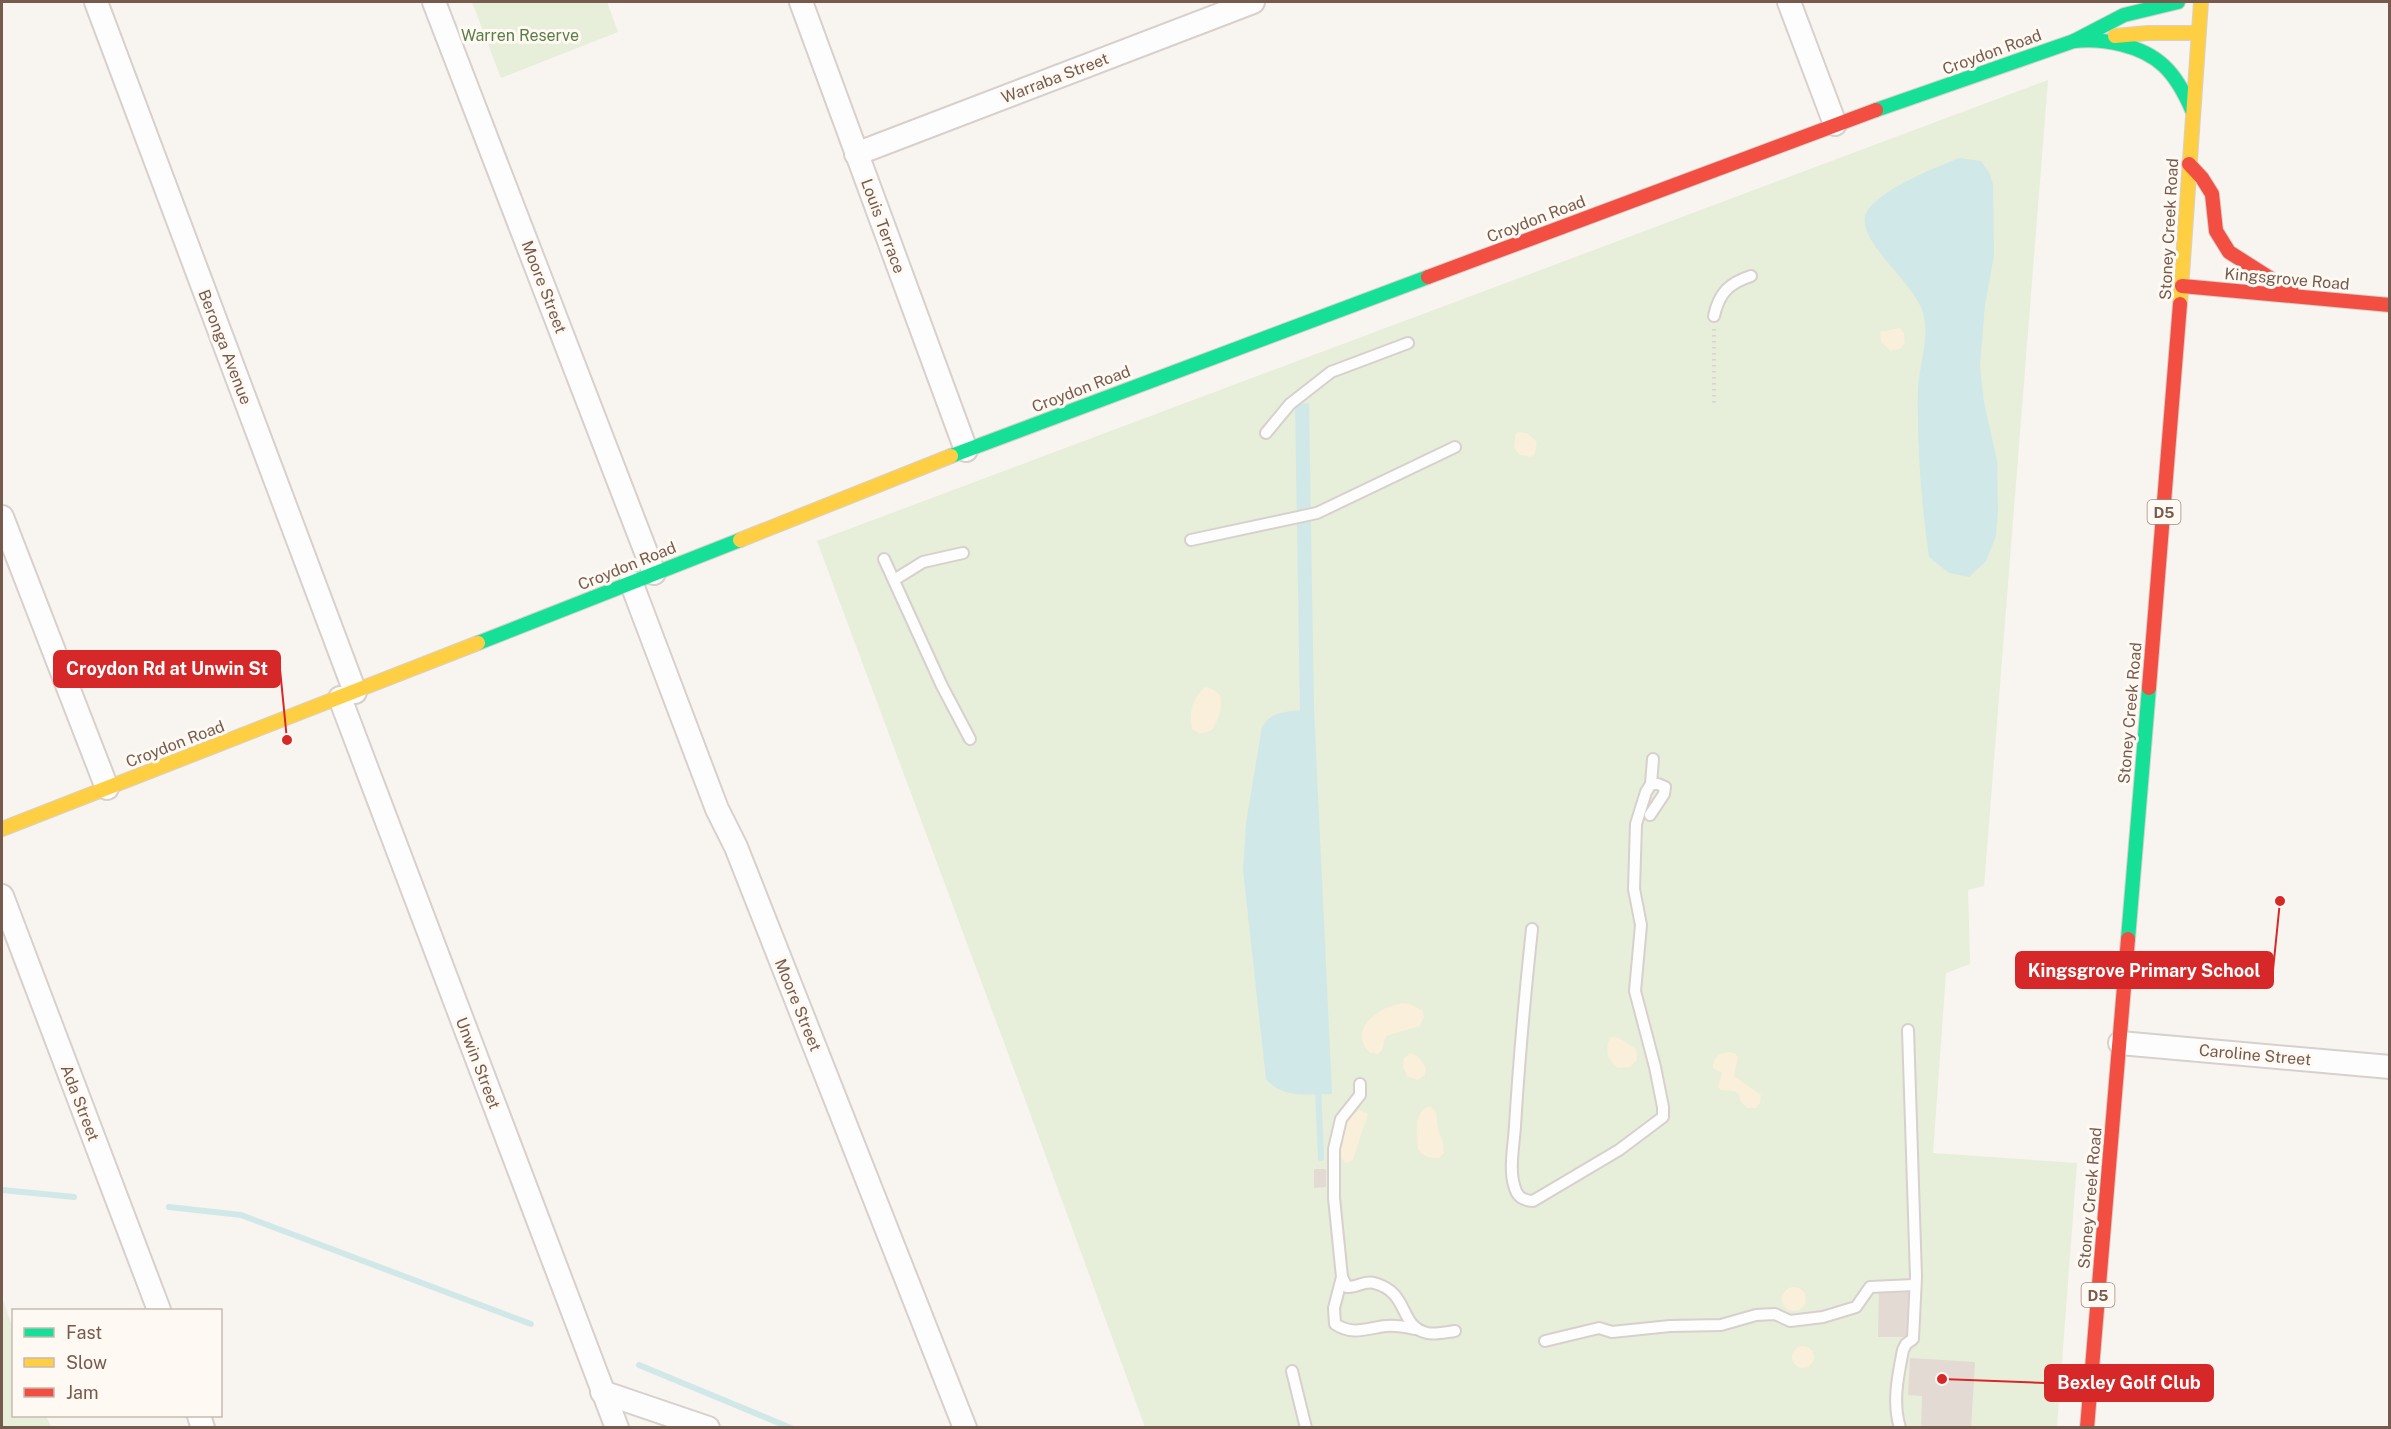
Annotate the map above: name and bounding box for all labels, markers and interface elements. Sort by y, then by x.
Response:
street label: Croydon Road [1940,25,2044,79]
park label: Warren Reserve [461,26,579,45]
street label: Warraba Street [999,49,1111,107]
street label: Stoney Creek Road [2156,158,2182,300]
street label: Louis Terrace [857,176,909,276]
street label: Croydon Road [1484,191,1588,247]
street label: Moore Street [518,238,570,336]
street label: Kingsgrove Road [2224,264,2350,294]
street label: Beronga Avenue [194,287,256,407]
street label: Croydon Road [1029,361,1133,417]
road number: D5 [2148,500,2180,524]
street label: Croydon Road [575,538,679,594]
street label: Stoney Creek Road [2114,641,2146,785]
callout: Croydon Rd at Unwin St [54,651,280,687]
text: Croydon Rd at Unwin St [66,658,268,679]
street label: Croydon Road [123,716,227,772]
callout: Kingsgrove Primary School [2016,952,2273,988]
street label: Moore Street [771,956,825,1054]
text: Kingsgrove Primary School [2028,960,2260,981]
street label: Unwin Street [452,1015,504,1111]
street label: Caroline Street [2198,1041,2312,1069]
street label: Ada Street [57,1062,103,1144]
street label: Stoney Creek Road [2074,1126,2106,1270]
road number: D5 [2082,1283,2114,1307]
legend [12,1309,222,1417]
text: Fast [66,1322,102,1343]
text: Slow [66,1352,107,1373]
callout: Bexley Golf Club [2045,1365,2213,1401]
text: Bexley Golf Club [2057,1372,2201,1393]
text: Jam [66,1382,99,1403]

